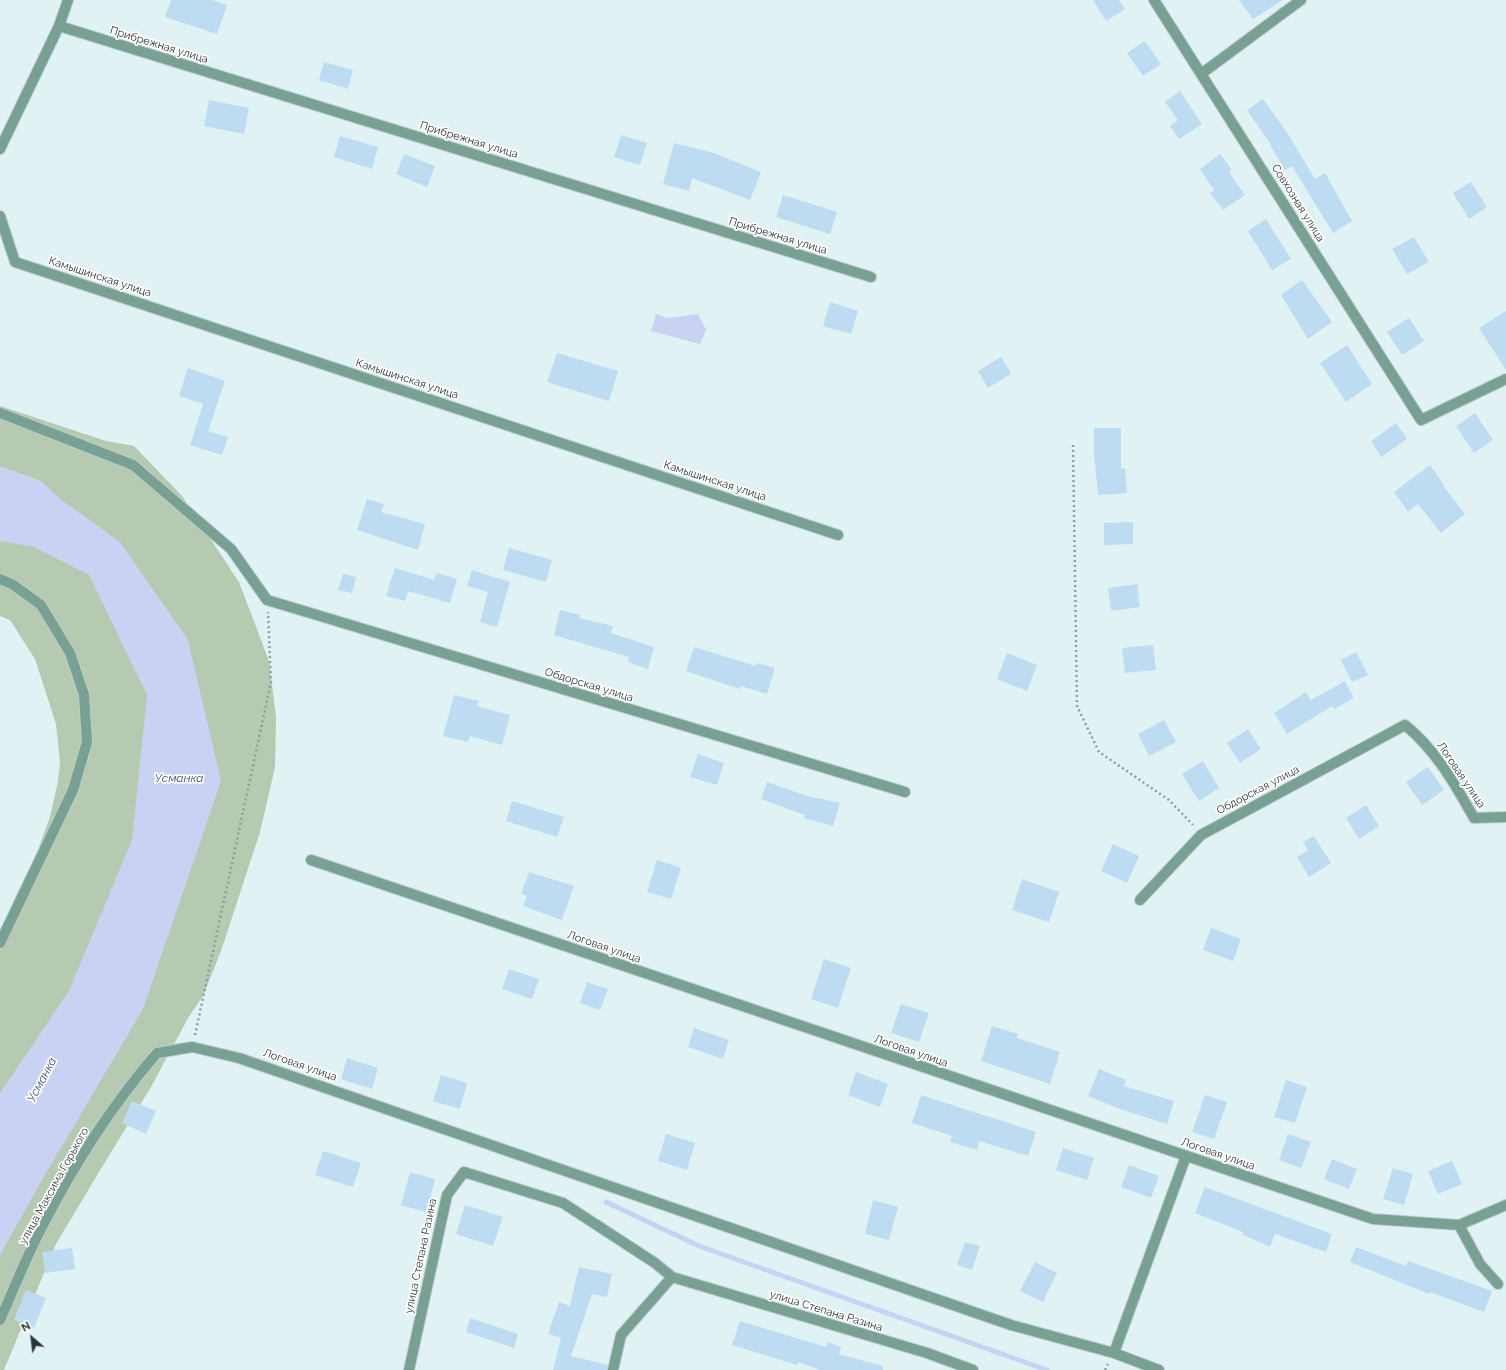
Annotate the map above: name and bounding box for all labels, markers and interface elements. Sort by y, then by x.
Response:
street label: Прибрежная улица [108,24,210,66]
street label: Прибрежная улица [418,119,520,161]
street label: Совхозная улица [1269,162,1327,244]
street label: Прибрежная улица [727,215,829,257]
street label: Камышинская улица [47,254,153,300]
street label: Камышинская улица [354,356,460,402]
street label: Камышинская улица [662,458,768,504]
street label: Обдорская улица [543,665,635,705]
street label: Логовая улица [1434,739,1488,811]
street label: Обдорская улица [1214,763,1302,817]
water label: Усманка [155,771,203,785]
street label: Логовая улица [565,928,643,966]
street label: Логовая улица [872,1032,950,1070]
street label: Логовая улица [261,1046,339,1084]
water label: Усманка [24,1055,60,1105]
street label: улица Максима Горького [16,1125,92,1247]
street label: Логовая улица [1179,1135,1257,1173]
street label: улица Степана Разина [402,1197,440,1315]
street label: улица Степана Разина [768,1288,884,1334]
north arrow [12,1318,52,1358]
text: N [19,1319,33,1335]

